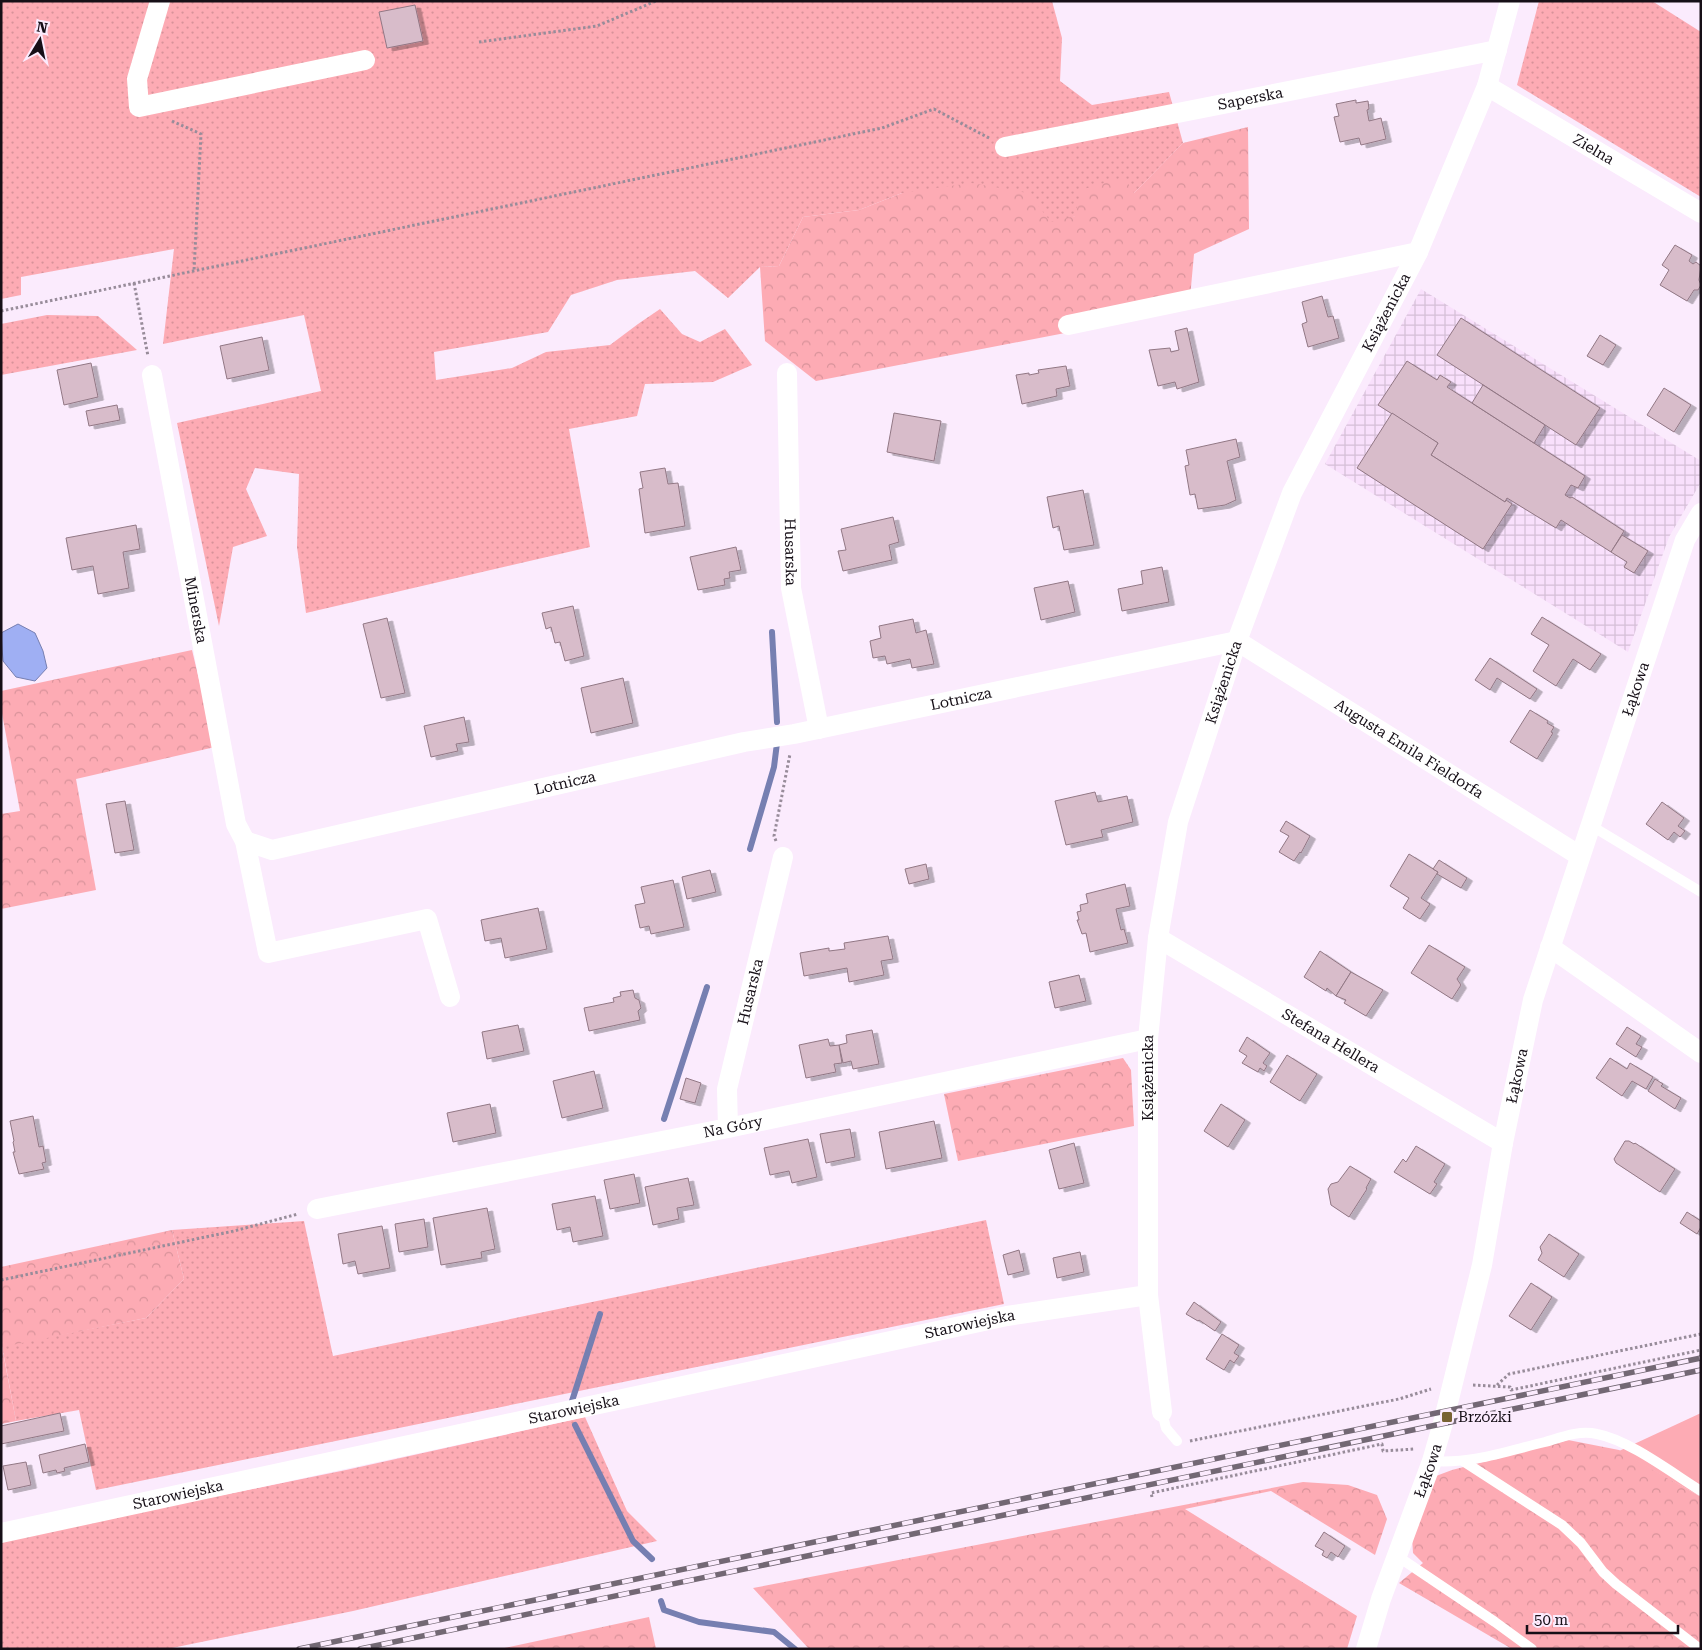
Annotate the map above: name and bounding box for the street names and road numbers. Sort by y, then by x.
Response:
street label: Saperska [1216,83,1284,114]
street label: Zielna [1570,130,1617,168]
street label: Książenicka [1358,270,1414,355]
street label: Husarska [781,518,800,586]
street label: Minerska [181,575,211,645]
street label: Książenicka [1202,638,1245,726]
street label: Łąkowa [1618,660,1653,718]
street label: Lotnicza [929,684,993,714]
street label: Augusta Emila Fieldorfa [1331,695,1487,802]
street label: Lotnicza [533,767,597,799]
street label: Husarska [734,957,767,1027]
street label: Stefana Hellera [1279,1005,1383,1077]
street label: Książenicka [1139,1034,1157,1121]
street label: Łąkowa [1503,1047,1532,1105]
street label: Na Góry [702,1112,764,1142]
street label: Starowiejska [923,1306,1016,1343]
street label: Starowiejska [527,1391,621,1428]
street label: Łąkowa [1410,1442,1446,1500]
street label: Starowiejska [131,1476,225,1513]

